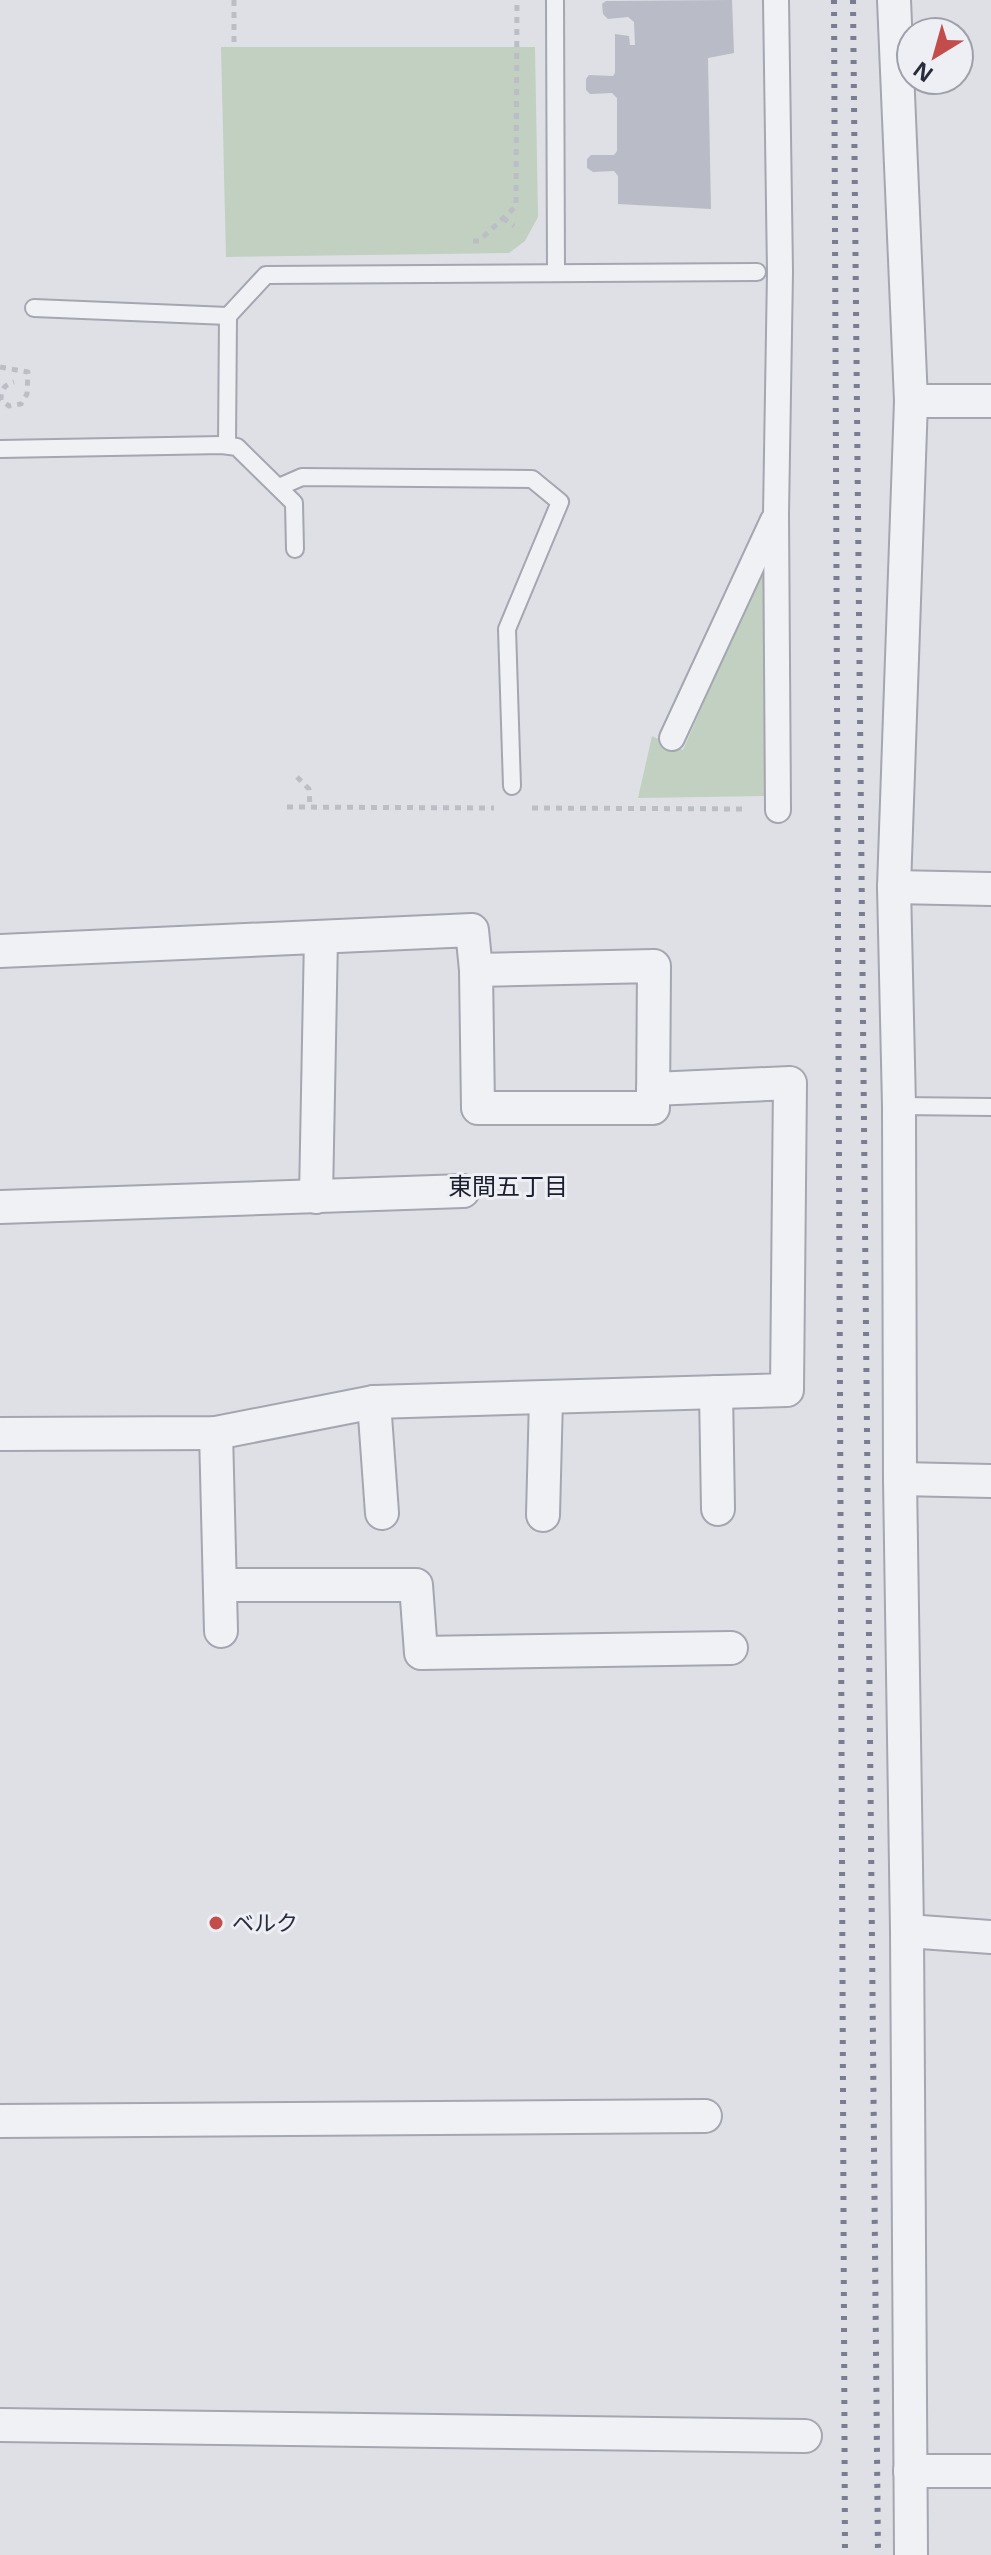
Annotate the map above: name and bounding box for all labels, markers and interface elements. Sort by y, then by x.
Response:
north arrow [895,16,975,96]
text: N [906,55,939,90]
district label: 東間五丁目 [448,1169,568,1202]
place label: ベルク [232,1907,298,1937]
marker: ベルク [207,1914,225,1932]

